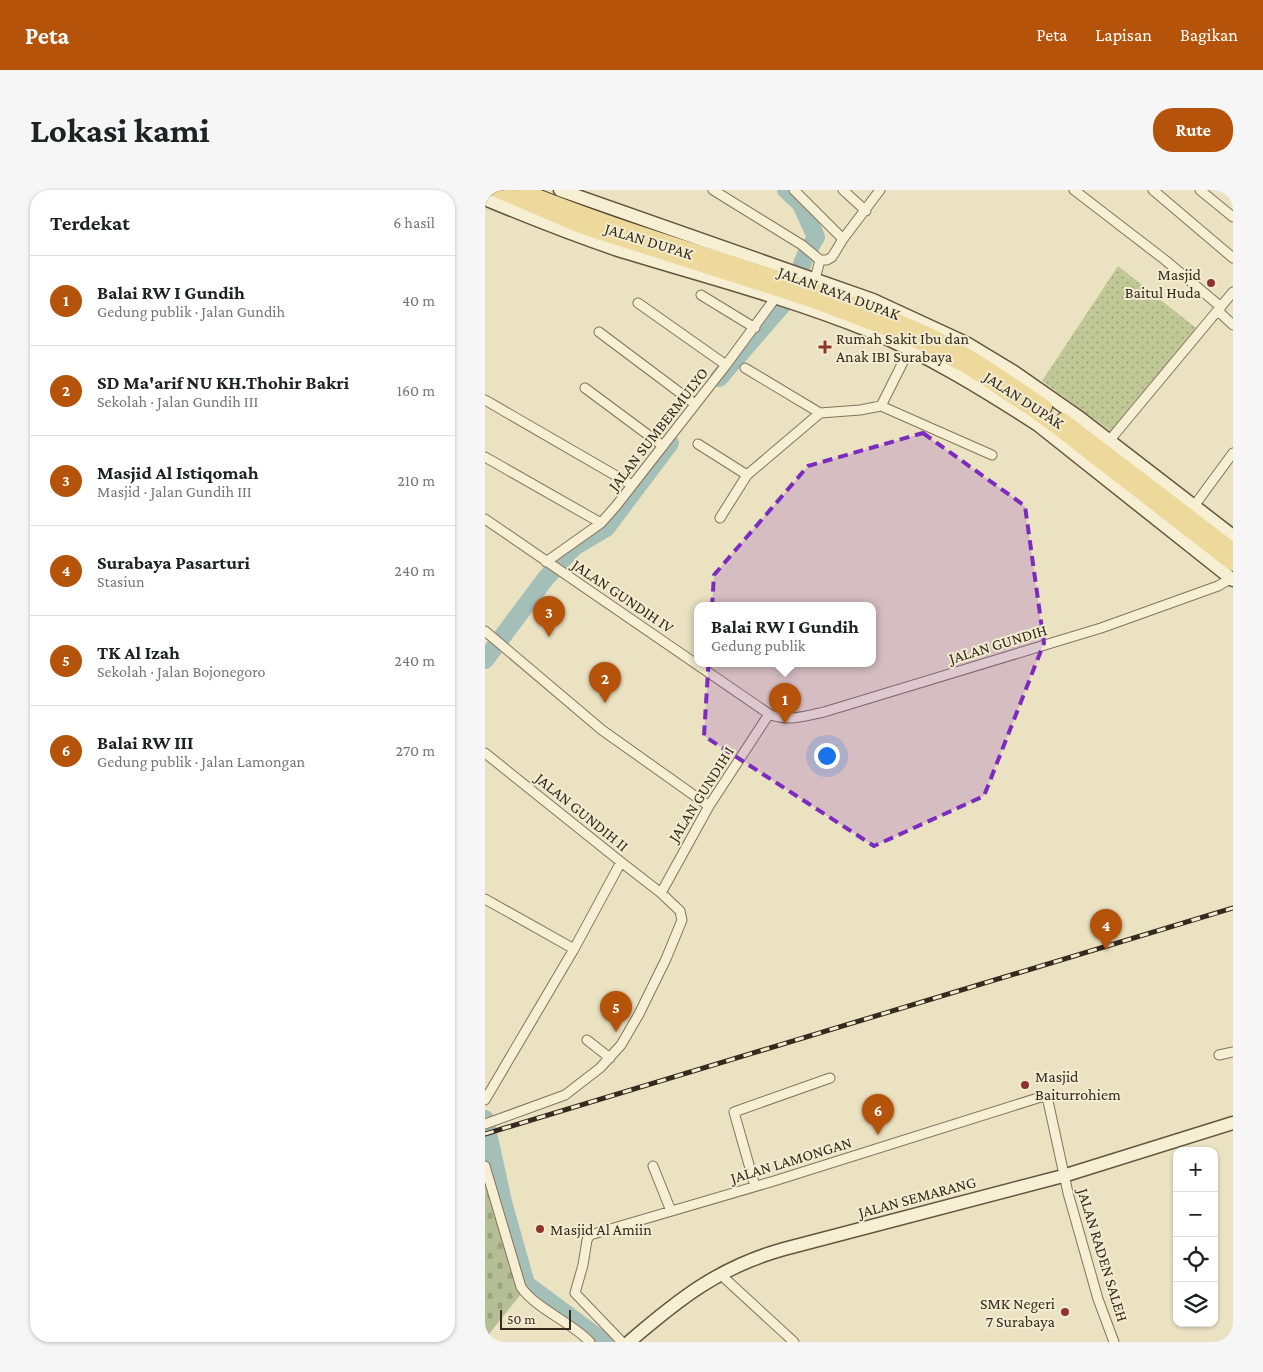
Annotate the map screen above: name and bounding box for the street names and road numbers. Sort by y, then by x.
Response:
street label: JALAN DUPAK [601,219,696,264]
street label: JALAN RAYA DUPAK [774,262,903,324]
street label: JALAN SUMBERMULYO [603,364,712,496]
street label: JALAN DUPAK [979,367,1068,433]
street label: JALAN GUNDIH IV [567,555,678,637]
street label: JALAN GUNDIH [945,621,1049,669]
street label: JALAN GUNDIH I [664,743,738,847]
street label: JALAN GUNDIH II [530,768,632,855]
street label: JALAN LAMONGAN [726,1133,854,1188]
street label: JALAN SEMARANG [854,1173,978,1222]
street label: JALAN RADEN SALEH [1073,1184,1131,1324]

